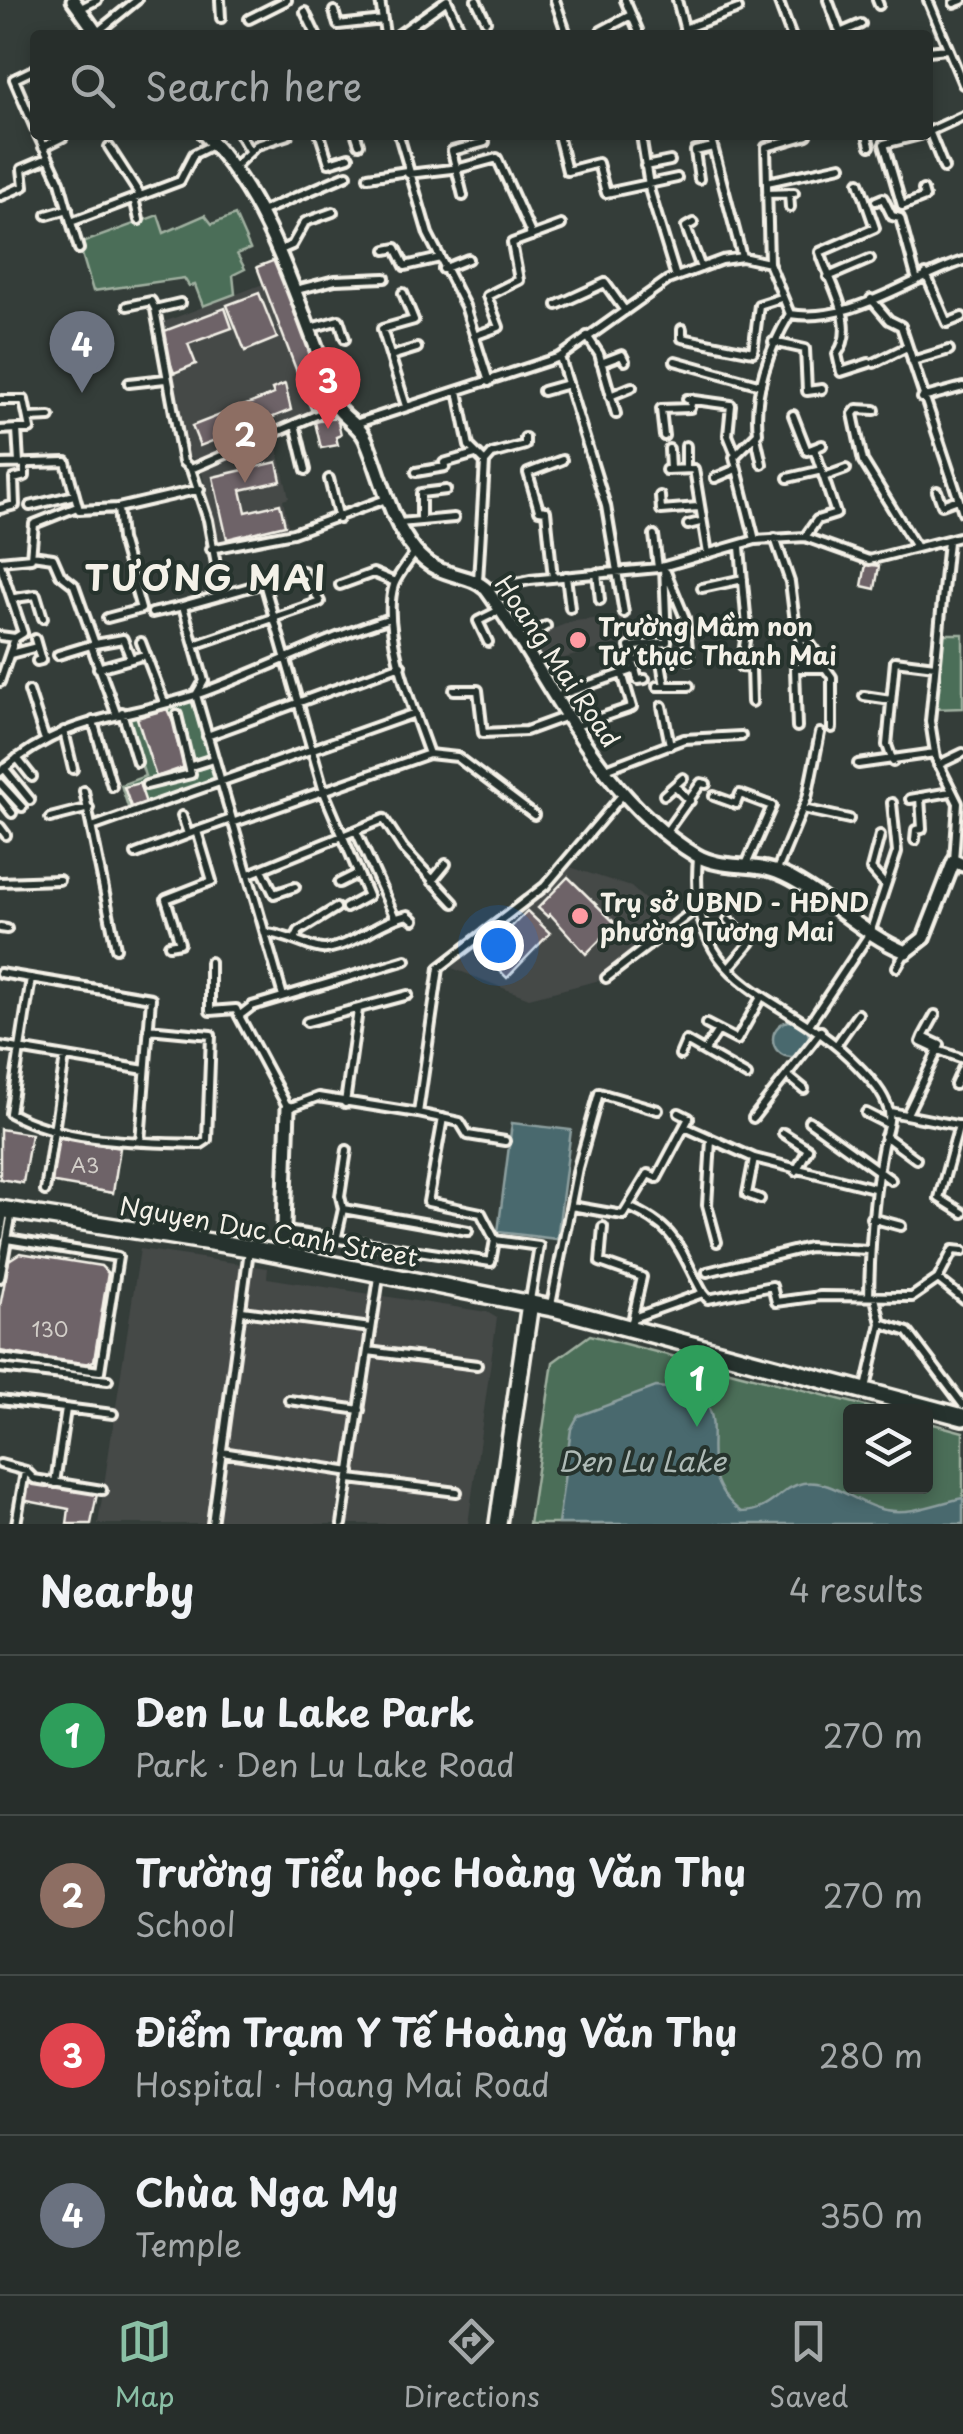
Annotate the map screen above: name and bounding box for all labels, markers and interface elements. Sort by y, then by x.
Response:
search box [30,30,933,140]
text: Search here [145,57,362,114]
icon: search [65,58,120,113]
pin: 4 [49,310,114,393]
pin: 3 [296,346,360,429]
pin: 2 [212,400,278,483]
district label: TƯƠNG MAI [84,550,328,603]
street label: Hoang Mai Road [486,567,630,755]
place label: Trường Mầm non Tư thục Thanh Mai [598,607,837,674]
marker: Trường Mầm non Tư thục Thanh Mai [567,629,589,651]
place label: Trụ sở UBND - HĐND phường Tương Mai [600,883,869,950]
marker: Trụ sở UBND - HĐND phường Tương Mai [569,905,591,927]
your location [473,920,524,971]
house number: A3 [71,1150,99,1180]
street label: Nguyen Duc Canh Street [117,1186,421,1276]
house number: 130 [32,1314,68,1344]
pin: 1 [664,1344,730,1427]
map controls [843,1404,933,1494]
button: layers [843,1404,933,1494]
water label: Den Lu Lake [558,1439,728,1482]
text: Nearby [40,1558,194,1621]
text: 4 results [789,1565,923,1613]
text: Den Lu Lake Park [135,1683,474,1740]
text: 1 [65,1711,80,1759]
text: 270 m [823,1711,923,1759]
text: Park · Den Lu Lake Road [135,1740,515,1788]
text: Trường Tiểu học Hoàng Văn Thụ [135,1843,746,1900]
text: 2 [61,1871,84,1919]
text: 270 m [823,1871,923,1919]
text: School [135,1900,236,1948]
text: Điểm Trạm Y Tế Hoàng Văn Thụ [135,2003,738,2060]
text: 3 [62,2031,83,2079]
text: 280 m [819,2031,923,2079]
text: Hospital · Hoang Mai Road [135,2060,550,2108]
text: Chùa Nga My [135,2163,398,2220]
text: 4 [62,2191,83,2239]
text: 350 m [819,2191,923,2239]
text: Temple [135,2220,242,2268]
tab: Map [115,2314,174,2417]
tab: Directions [404,2314,540,2417]
tab: Saved [769,2314,848,2417]

